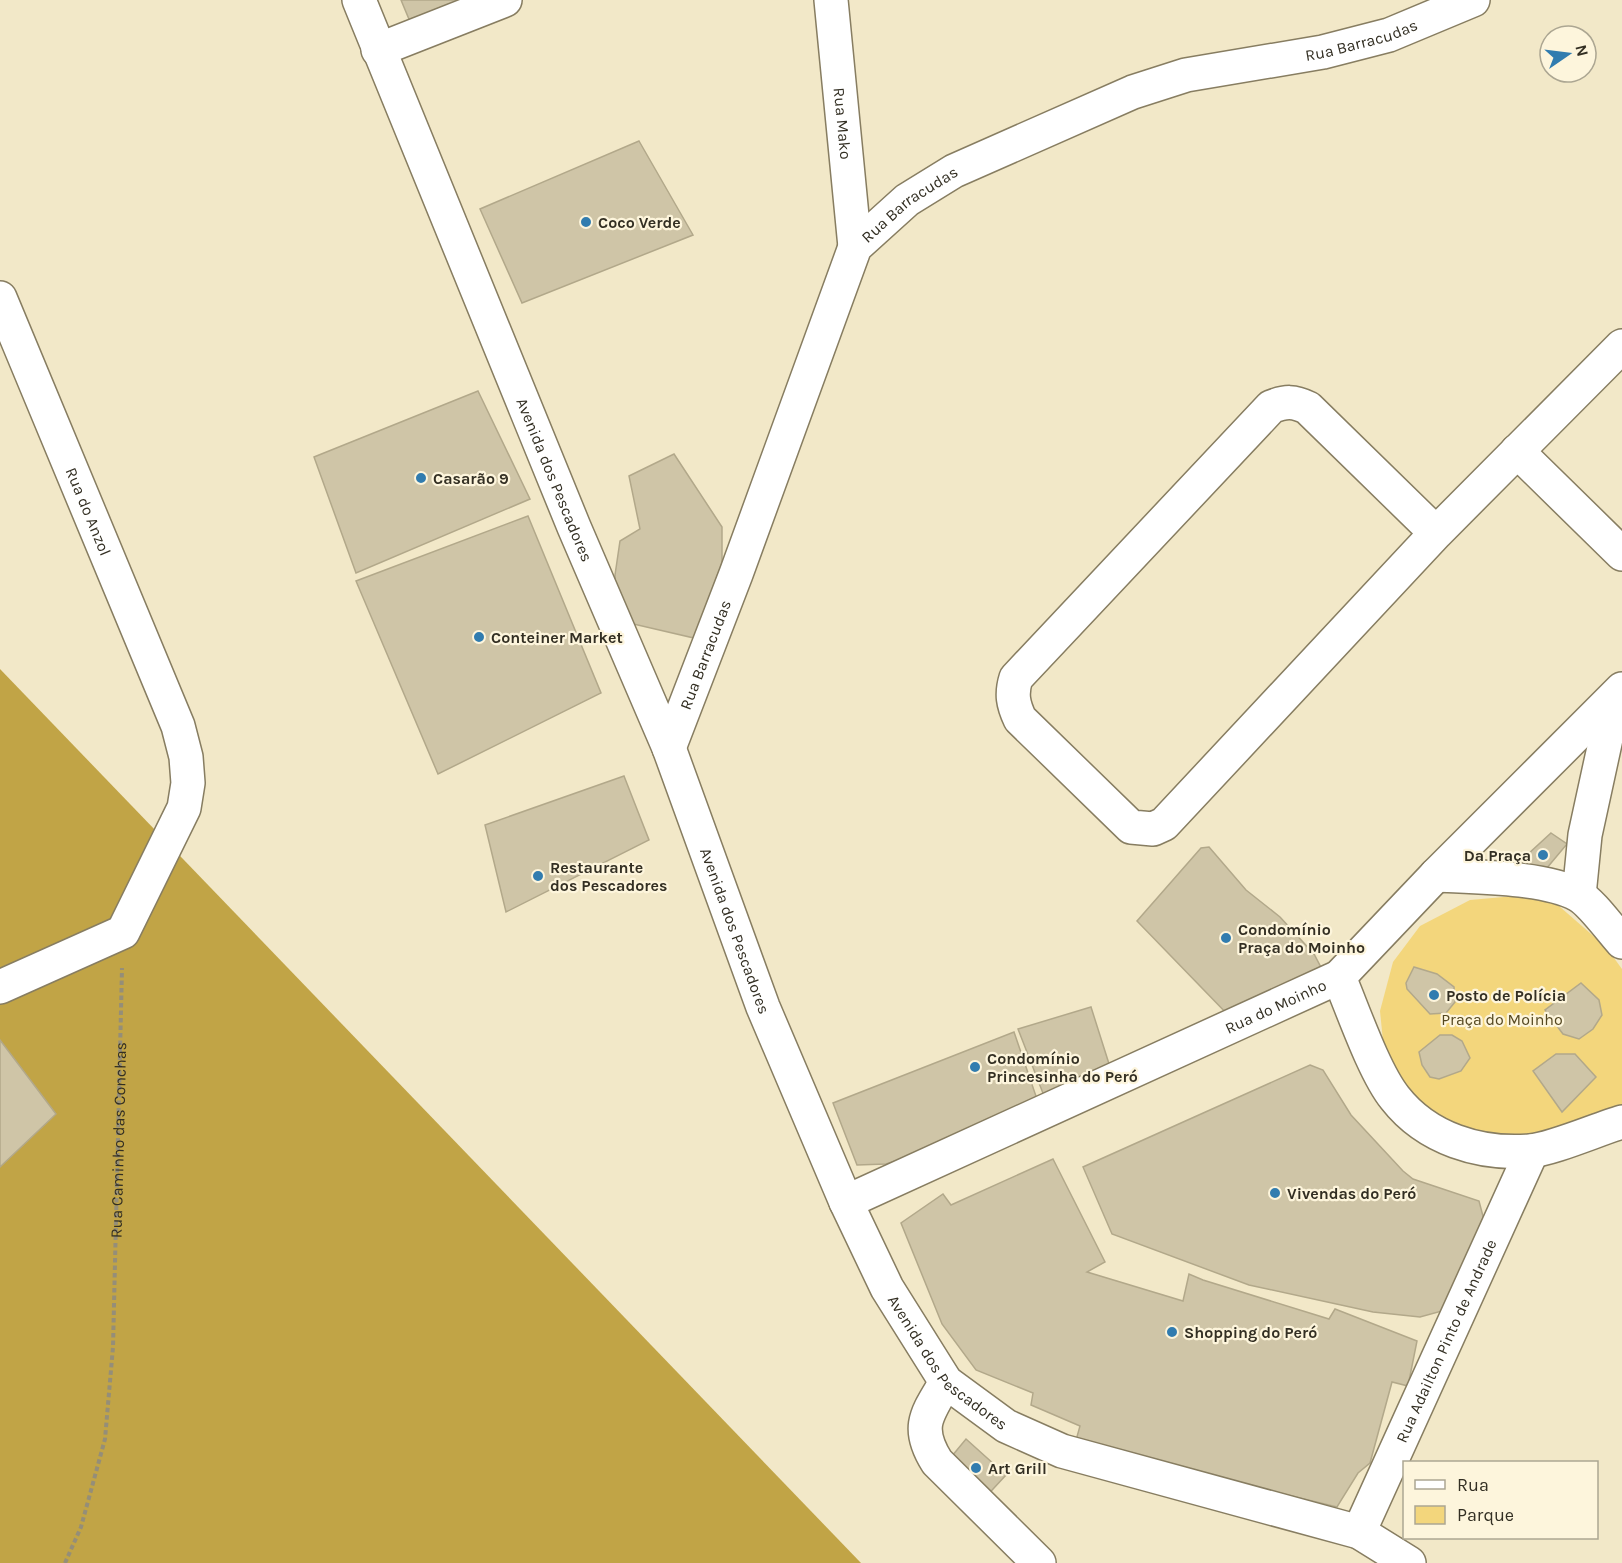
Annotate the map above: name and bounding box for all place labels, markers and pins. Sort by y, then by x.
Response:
place label: Coco Verde [598,213,681,232]
marker: Coco Verde [579,215,593,229]
place label: Casarão 9 [433,469,509,488]
marker: Casarão 9 [414,471,428,485]
place label: Conteiner Market [491,628,623,647]
marker: Conteiner Market [472,630,486,644]
place label: Da Praça [1464,846,1531,865]
marker: Da Praça [1536,848,1550,862]
place label: Restaurante dos Pescadores [550,858,668,895]
marker: Restaurante dos Pescadores [531,869,545,883]
place label: Condomínio Praça do Moinho [1238,920,1365,957]
marker: Condomínio Praça do Moinho [1219,931,1233,945]
place label: Posto de Polícia [1446,986,1566,1005]
marker: Posto de Polícia [1427,988,1441,1002]
place label: Condomínio Princesinha do Peró [987,1049,1138,1086]
marker: Condomínio Princesinha do Peró [968,1060,982,1074]
place label: Vivendas do Peró [1287,1184,1416,1203]
marker: Vivendas do Peró [1268,1186,1282,1200]
place label: Shopping do Peró [1184,1323,1317,1342]
marker: Shopping do Peró [1165,1325,1179,1339]
place label: Art Grill [988,1459,1047,1478]
marker: Art Grill [969,1461,983,1475]

